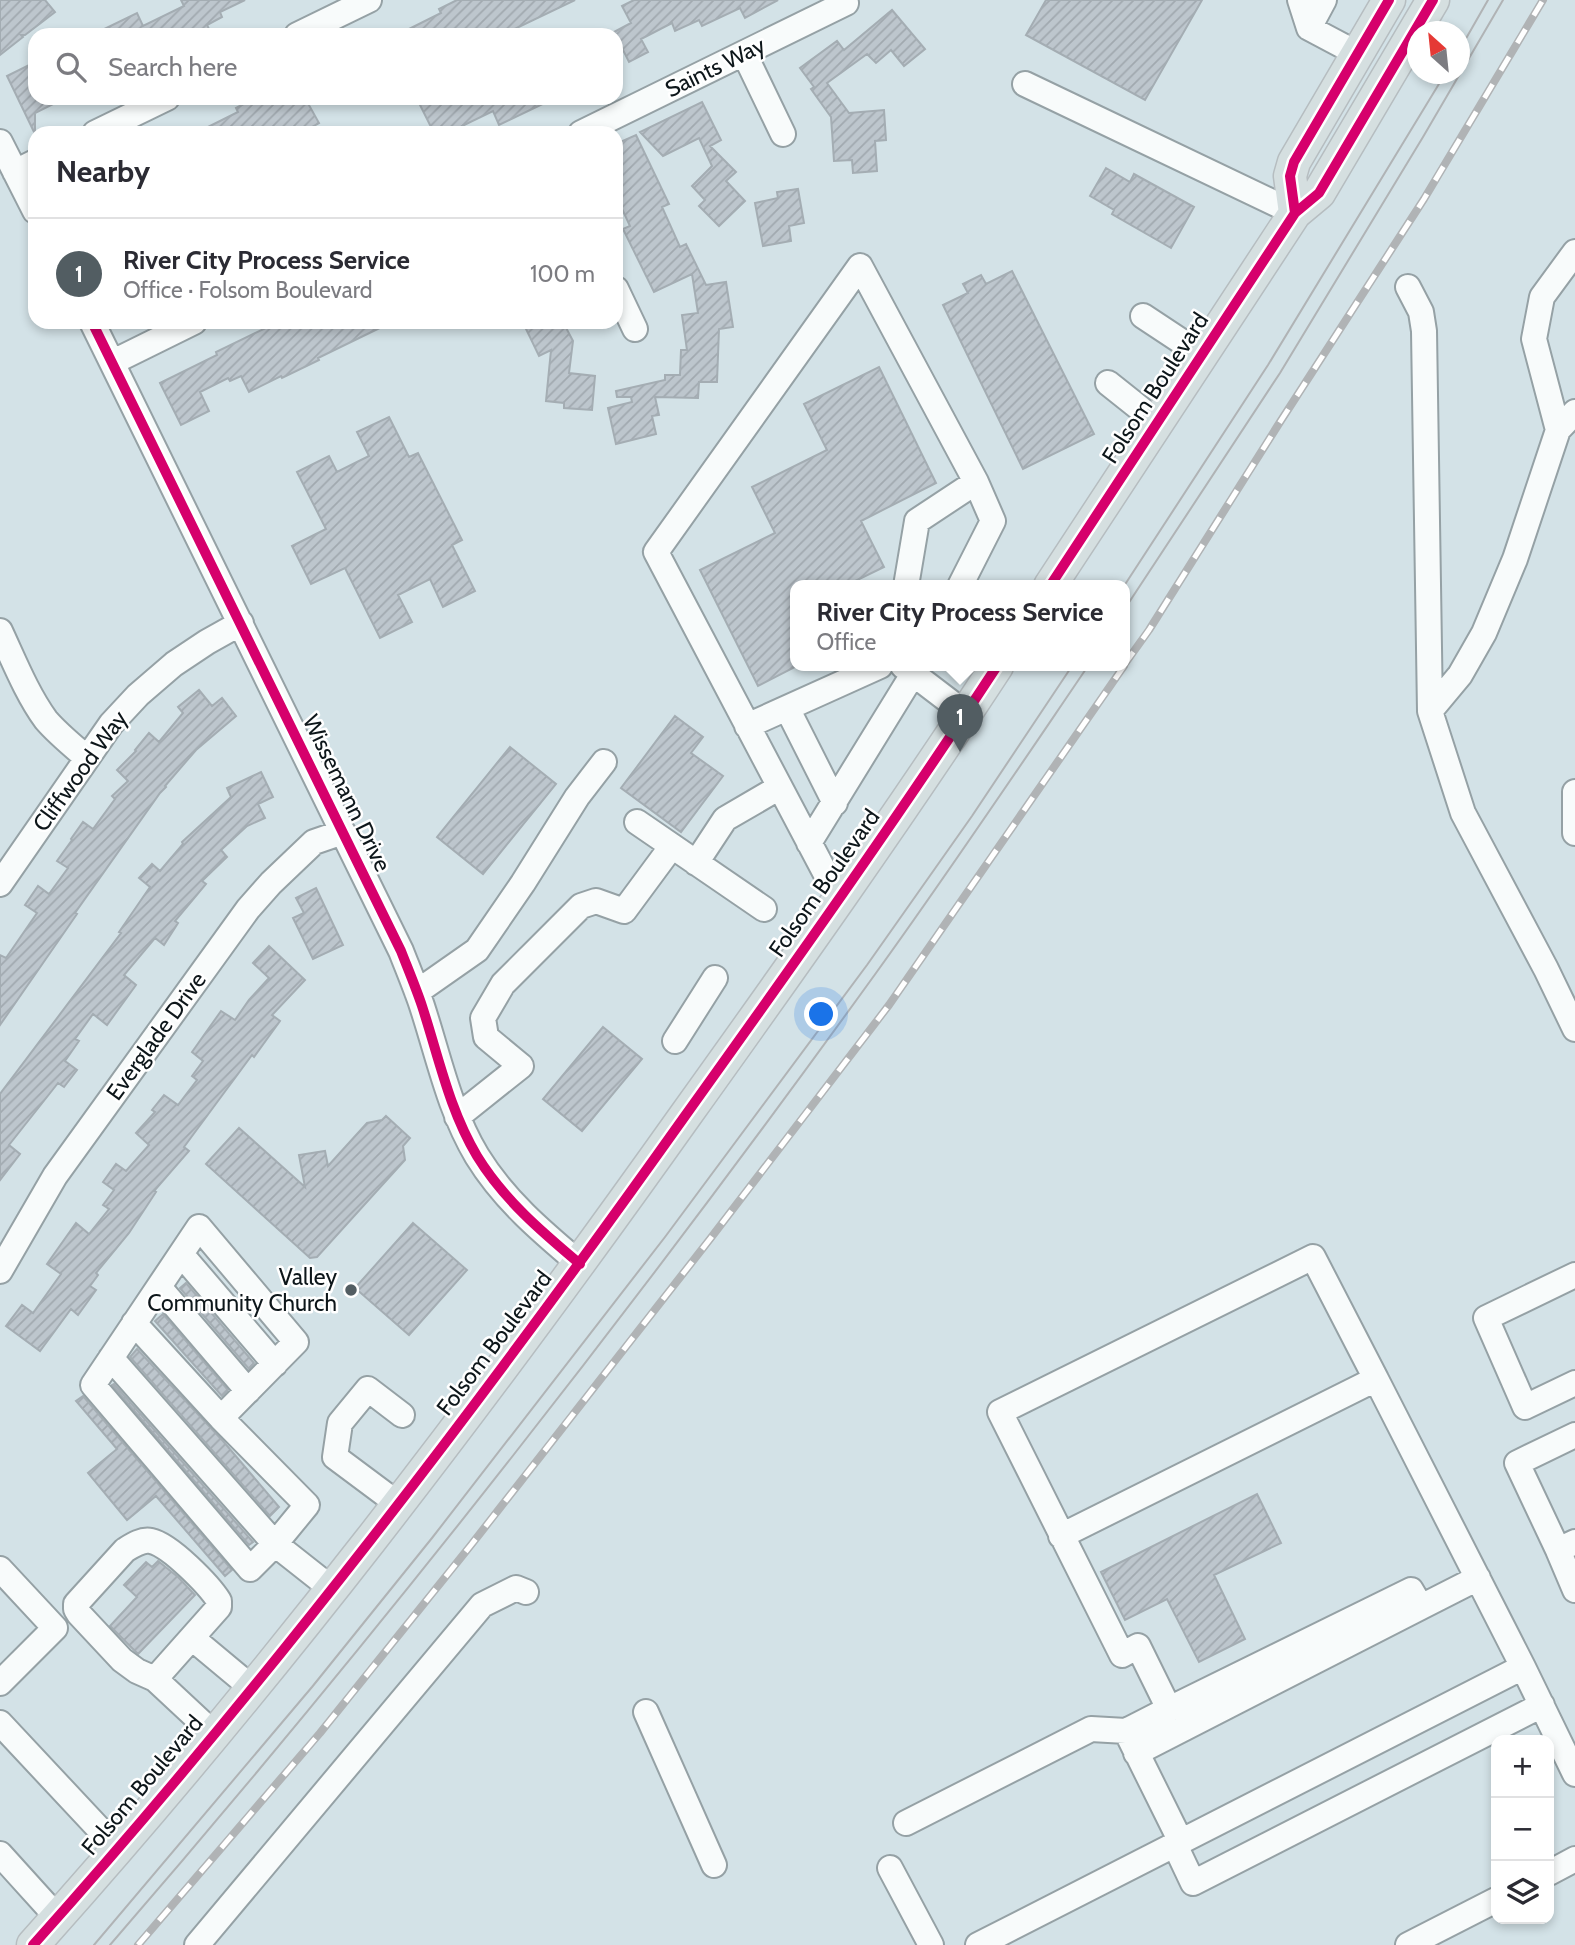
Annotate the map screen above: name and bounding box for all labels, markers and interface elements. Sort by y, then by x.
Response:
north arrow [1407,21,1470,84]
search box [28,28,623,105]
street label: Saints Way [661,31,770,103]
icon: search [52,48,90,86]
text: Search here [108,51,237,83]
text: Nearby [56,153,150,190]
text: River City Process Service [123,244,410,276]
text: 1 [75,260,83,288]
text: 100 m [530,260,595,288]
text: Office · Folsom Boulevard [123,276,373,304]
street label: Folsom Boulevard [1096,307,1214,469]
popup [790,580,1130,671]
text: River City Process Service [817,596,1103,628]
text: Office [817,628,876,656]
pin: 1 [937,694,983,752]
street label: Cliffwood Way [27,705,133,837]
street label: Wissemann Drive [297,710,397,876]
street label: Folsom Boulevard [763,804,885,962]
street label: Everglade Drive [100,966,212,1106]
your location [804,997,838,1031]
place label: Valley Community Church [147,1263,337,1317]
street label: Folsom Boulevard [430,1265,558,1421]
marker: Valley Community Church [343,1282,359,1298]
street label: Folsom Boulevard [75,1709,209,1861]
map controls [1491,1735,1554,1924]
button: + [1491,1735,1554,1798]
button: − [1491,1798,1554,1861]
button: layers [1491,1861,1554,1924]

